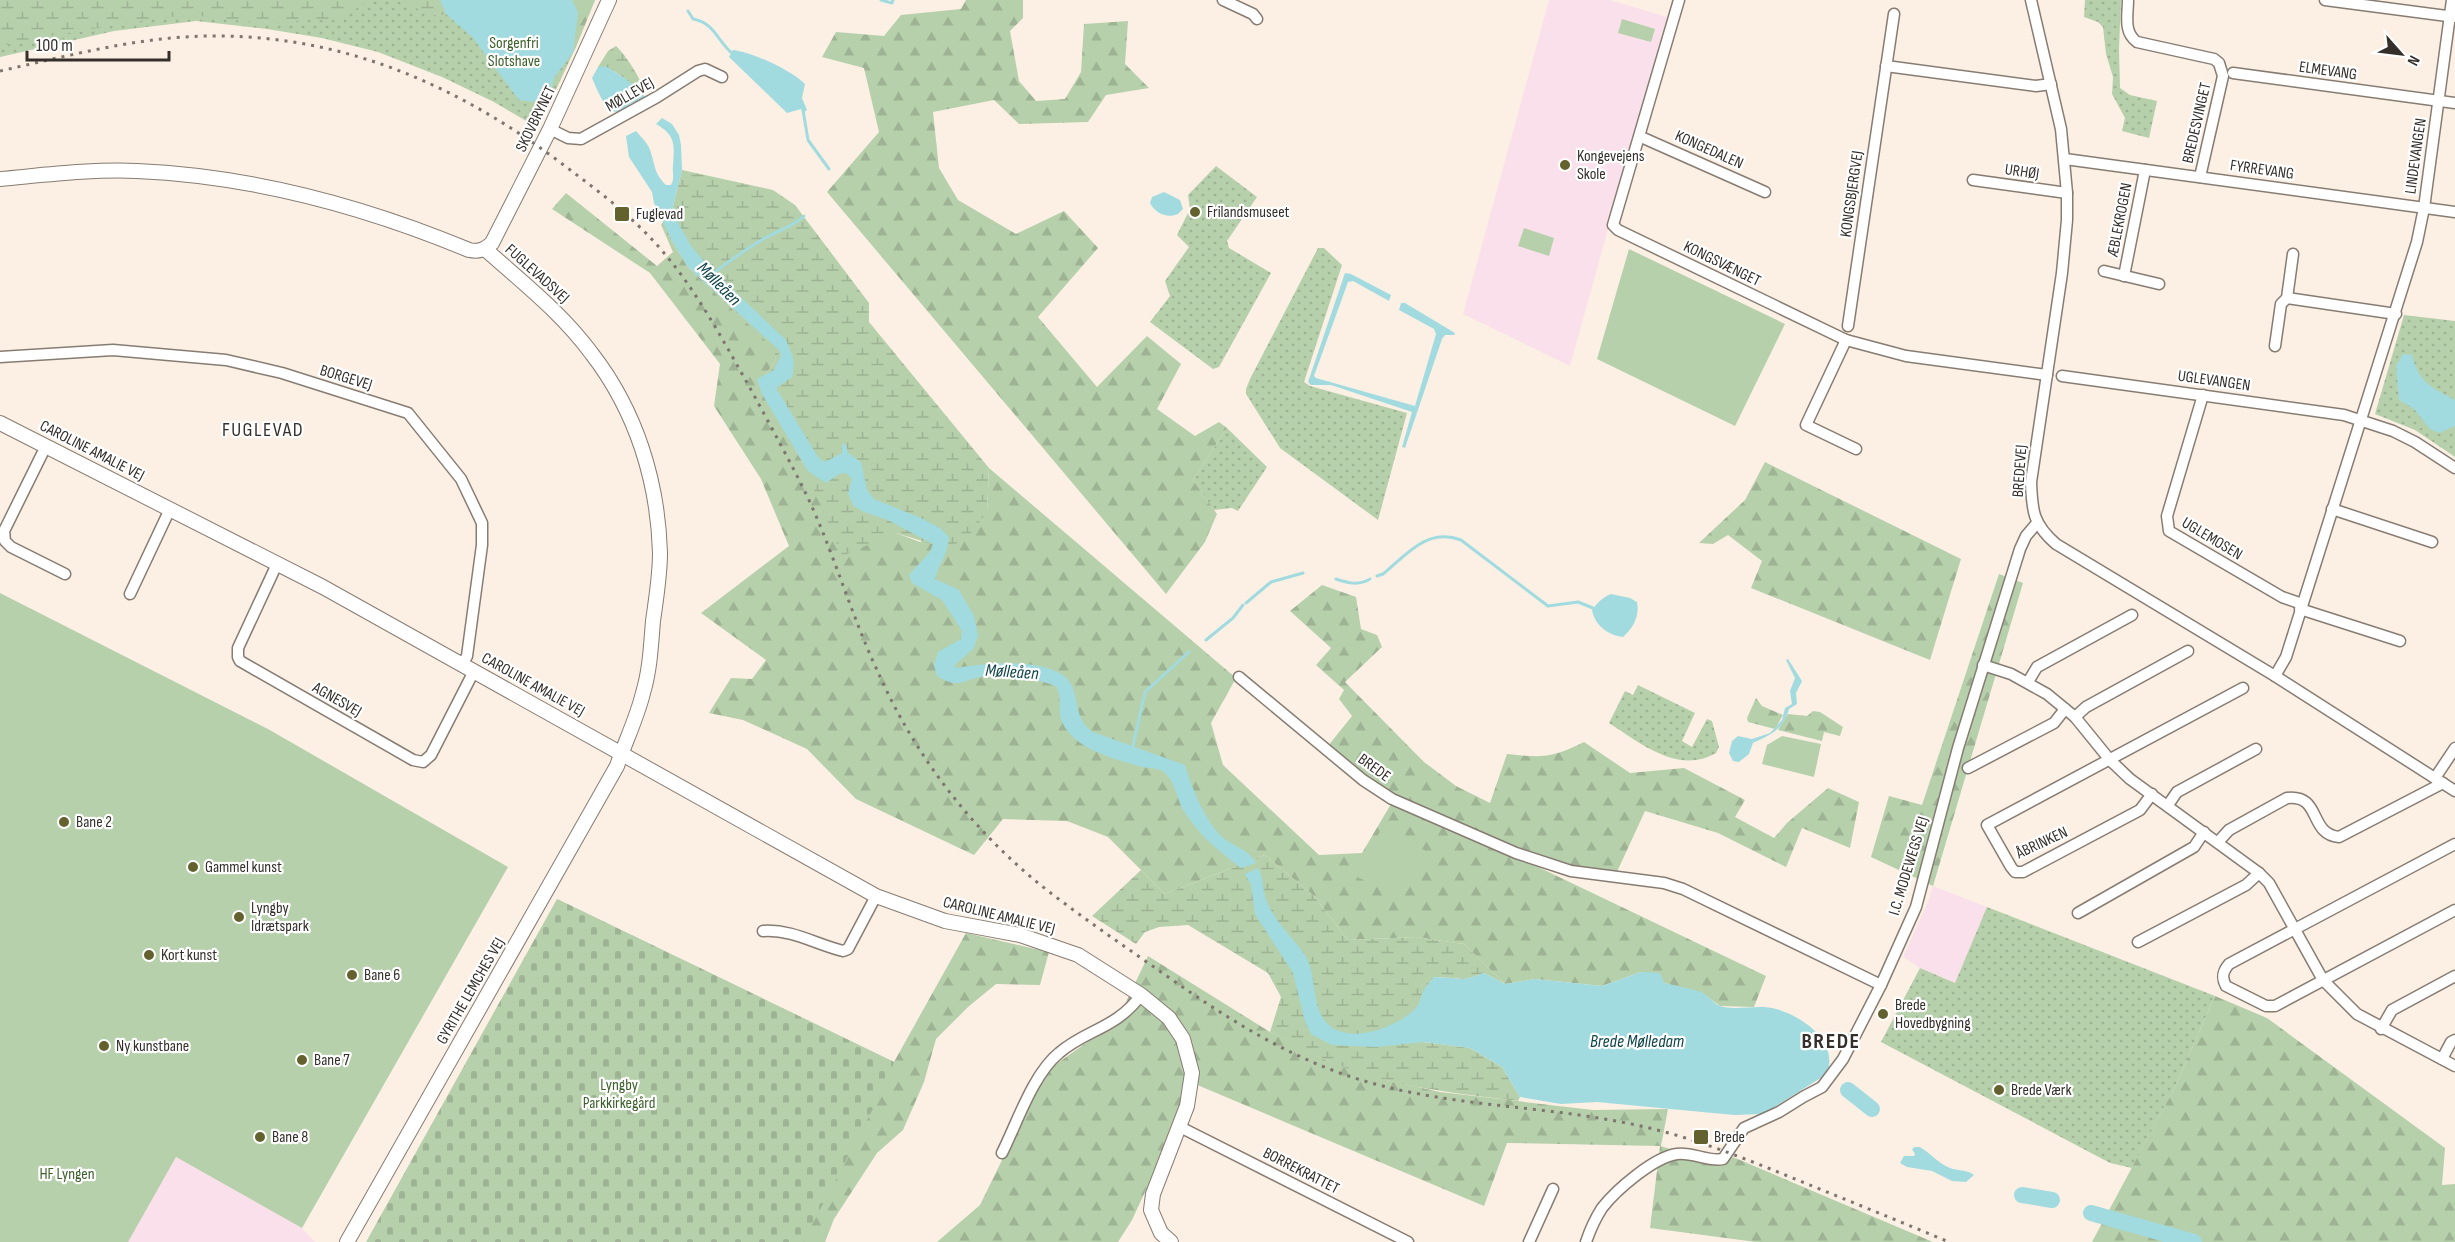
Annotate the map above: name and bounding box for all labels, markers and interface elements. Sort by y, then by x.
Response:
scale bar [27,24,170,62]
north arrow [2371,24,2431,84]
park label: Sorgenfri Slotshave [488,34,540,71]
text: 100 m [36,35,73,56]
text: N [2403,52,2423,69]
street label: ELMEVANG [2298,58,2358,84]
street label: MØLLEVEJ [602,74,658,116]
street label: BREDESVINGET [2179,80,2216,165]
street label: SKOVBRYNET [512,82,560,155]
street label: LINDEVANGEN [2401,117,2431,195]
street label: KONGEDALEN [1672,127,1746,173]
place label: Kongevejens Skole [1577,147,1645,184]
street label: KONGSBJERGVEJ [1837,150,1867,238]
street label: FYRREVANG [2229,156,2295,184]
marker: Kongevejens Skole [1558,158,1572,172]
street label: URHØJ [2004,160,2040,184]
street label: ÆBLEKROGEN [2103,181,2136,260]
place label: Frilandsmuseet [1207,203,1290,222]
marker: Fuglevad [613,205,631,223]
place label: Fuglevad [636,205,683,224]
marker: Frilandsmuseet [1188,205,1202,219]
street label: KONGSVÆNGET [1680,237,1764,291]
street label: FUGLEVADSVEJ [501,240,573,308]
water label: Mølleåen [693,258,746,311]
street label: BORGEVEJ [317,361,375,395]
street label: UGLEVANGEN [2177,367,2251,395]
street label: CAROLINE AMALIE VEJ [37,416,147,486]
district label: FUGLEVAD [222,418,304,442]
street label: BREDEVEJ [2009,444,2031,498]
street label: UGLEMOSEN [2178,514,2246,564]
street label: CAROLINE AMALIE VEJ [478,649,588,721]
water label: Mølleåen [985,660,1040,684]
street label: AGNESVEJ [308,678,365,722]
street label: BREDE [1354,750,1394,786]
place label: Bane 2 [76,813,112,832]
street label: I.C. MODEWEGS VEJ [1885,814,1933,918]
marker: Bane 2 [57,815,71,829]
street label: ÅBRINKEN [2012,823,2071,864]
place label: Gammel kunst [205,858,282,877]
marker: Gammel kunst [186,860,200,874]
street label: CAROLINE AMALIE VEJ [941,893,1057,939]
place label: Lyngby Idrætspark [251,899,309,936]
marker: Lyngby Idrætspark [232,910,246,924]
street label: GYRITHE LEMCHES VEJ [433,934,509,1048]
place label: Kort kunst [161,946,217,965]
marker: Kort kunst [142,948,156,962]
place label: Bane 6 [364,966,400,985]
marker: Bane 6 [345,968,359,982]
place label: Brede Hovedbygning [1895,996,1971,1033]
marker: Brede Hovedbygning [1876,1007,1890,1021]
district label: BREDE [1801,1028,1861,1055]
water label: Brede Mølledam [1590,1031,1684,1052]
place label: Ny kunstbane [116,1037,189,1056]
marker: Ny kunstbane [97,1039,111,1053]
place label: Bane 7 [314,1051,350,1070]
marker: Bane 7 [295,1053,309,1067]
park label: Lyngby Parkkirkegård [583,1076,655,1113]
place label: Brede Værk [2011,1081,2072,1100]
marker: Brede Værk [1992,1083,2006,1097]
place label: Bane 8 [272,1128,308,1147]
marker: Brede [1692,1128,1710,1146]
place label: Brede [1714,1128,1745,1147]
marker: Bane 8 [253,1130,267,1144]
street label: BORREKRATTET [1260,1144,1343,1199]
park label: HF Lyngen [39,1165,95,1184]

